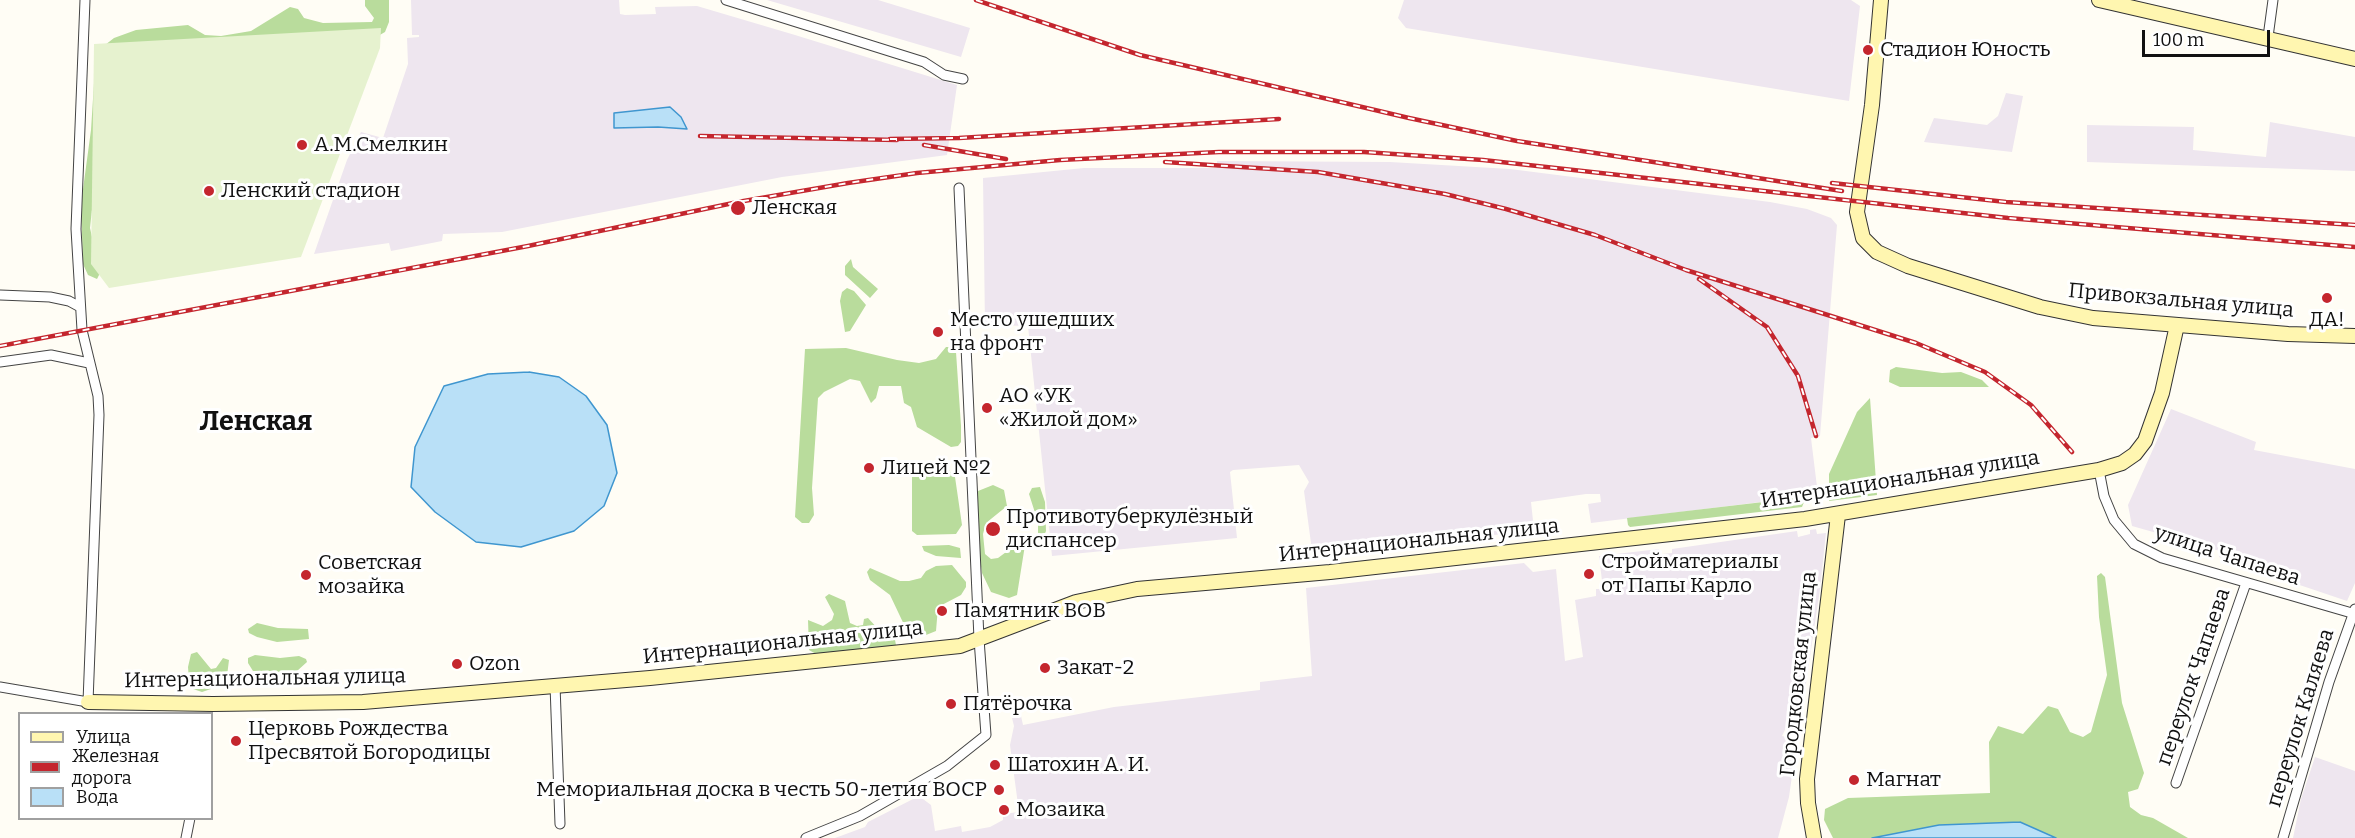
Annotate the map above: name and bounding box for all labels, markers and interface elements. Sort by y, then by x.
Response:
scale bar [2145,18,2272,56]
text: 100 m [2153,29,2204,51]
place label: Стадион Юность [1880,37,2050,63]
marker: Стадион Юность [1861,43,1875,57]
place label: А.М.Смелкин [314,132,448,158]
marker: А.М.Смелкин [295,138,309,152]
place label: Ленский стадион [221,178,400,204]
marker: Ленский стадион [202,184,216,198]
place label: Ленская [752,195,837,221]
marker: Ленская [729,199,747,217]
street label: Привокзальная улица [2067,279,2295,323]
marker: ДА! [2320,291,2334,305]
place label: Место ушедших на фронт [950,307,1114,357]
place label: ДА! [2309,307,2345,333]
marker: Место ушедших на фронт [931,325,945,339]
place label: АО «УК «Жилой дом» [999,383,1138,433]
marker: АО «УК «Жилой дом» [980,401,994,415]
district label: Ленская [200,406,312,438]
street label: Интернациональная улица [1759,446,2041,514]
place label: Лицей №2 [881,455,991,481]
marker: Лицей №2 [862,461,876,475]
place label: Противотуберкулёзный диспансер [1006,504,1253,554]
street label: Интернациональная улица [1277,514,1561,568]
marker: Противотуберкулёзный диспансер [984,520,1002,538]
street label: улица Чапаева [2151,521,2303,591]
place label: Стройматериалы от Папы Карло [1601,549,1779,599]
place label: Советская мозайка [318,550,422,600]
marker: Стройматериалы от Папы Карло [1582,567,1596,581]
marker: Советская мозайка [299,568,313,582]
street label: Городковская улица [1776,570,1822,778]
street label: переулок Чапаева [2152,585,2236,769]
place label: Памятник ВОВ [954,598,1106,624]
marker: Памятник ВОВ [935,604,949,618]
street label: Интернациональная улица [641,616,925,670]
street label: переулок Каляева [2262,626,2340,810]
place label: Ozon [469,651,520,677]
place label: Закат-2 [1057,655,1134,681]
marker: Ozon [450,657,464,671]
marker: Закат-2 [1038,661,1052,675]
street label: Интернациональная улица [124,664,406,694]
place label: Пятёрочка [963,691,1072,717]
marker: Пятёрочка [944,697,958,711]
legend [18,712,213,820]
place label: Церковь Рождества Пресвятой Богородицы [248,716,490,766]
text: Улица [76,726,131,748]
marker: Церковь Рождества Пресвятой Богородицы [229,734,243,748]
text: Железная дорога [72,745,159,789]
place label: Шатохин А. И. [1007,752,1149,778]
marker: Шатохин А. И. [988,758,1002,772]
place label: Магнат [1866,767,1941,793]
marker: Магнат [1847,773,1861,787]
place label: Мемориальная доска в честь 50-летия ВОСР [536,777,987,803]
marker: Мемориальная доска в честь 50-летия ВОСР [992,783,1006,797]
text: Вода [76,786,118,808]
place label: Мозаика [1016,797,1105,823]
marker: Мозаика [997,803,1011,817]

